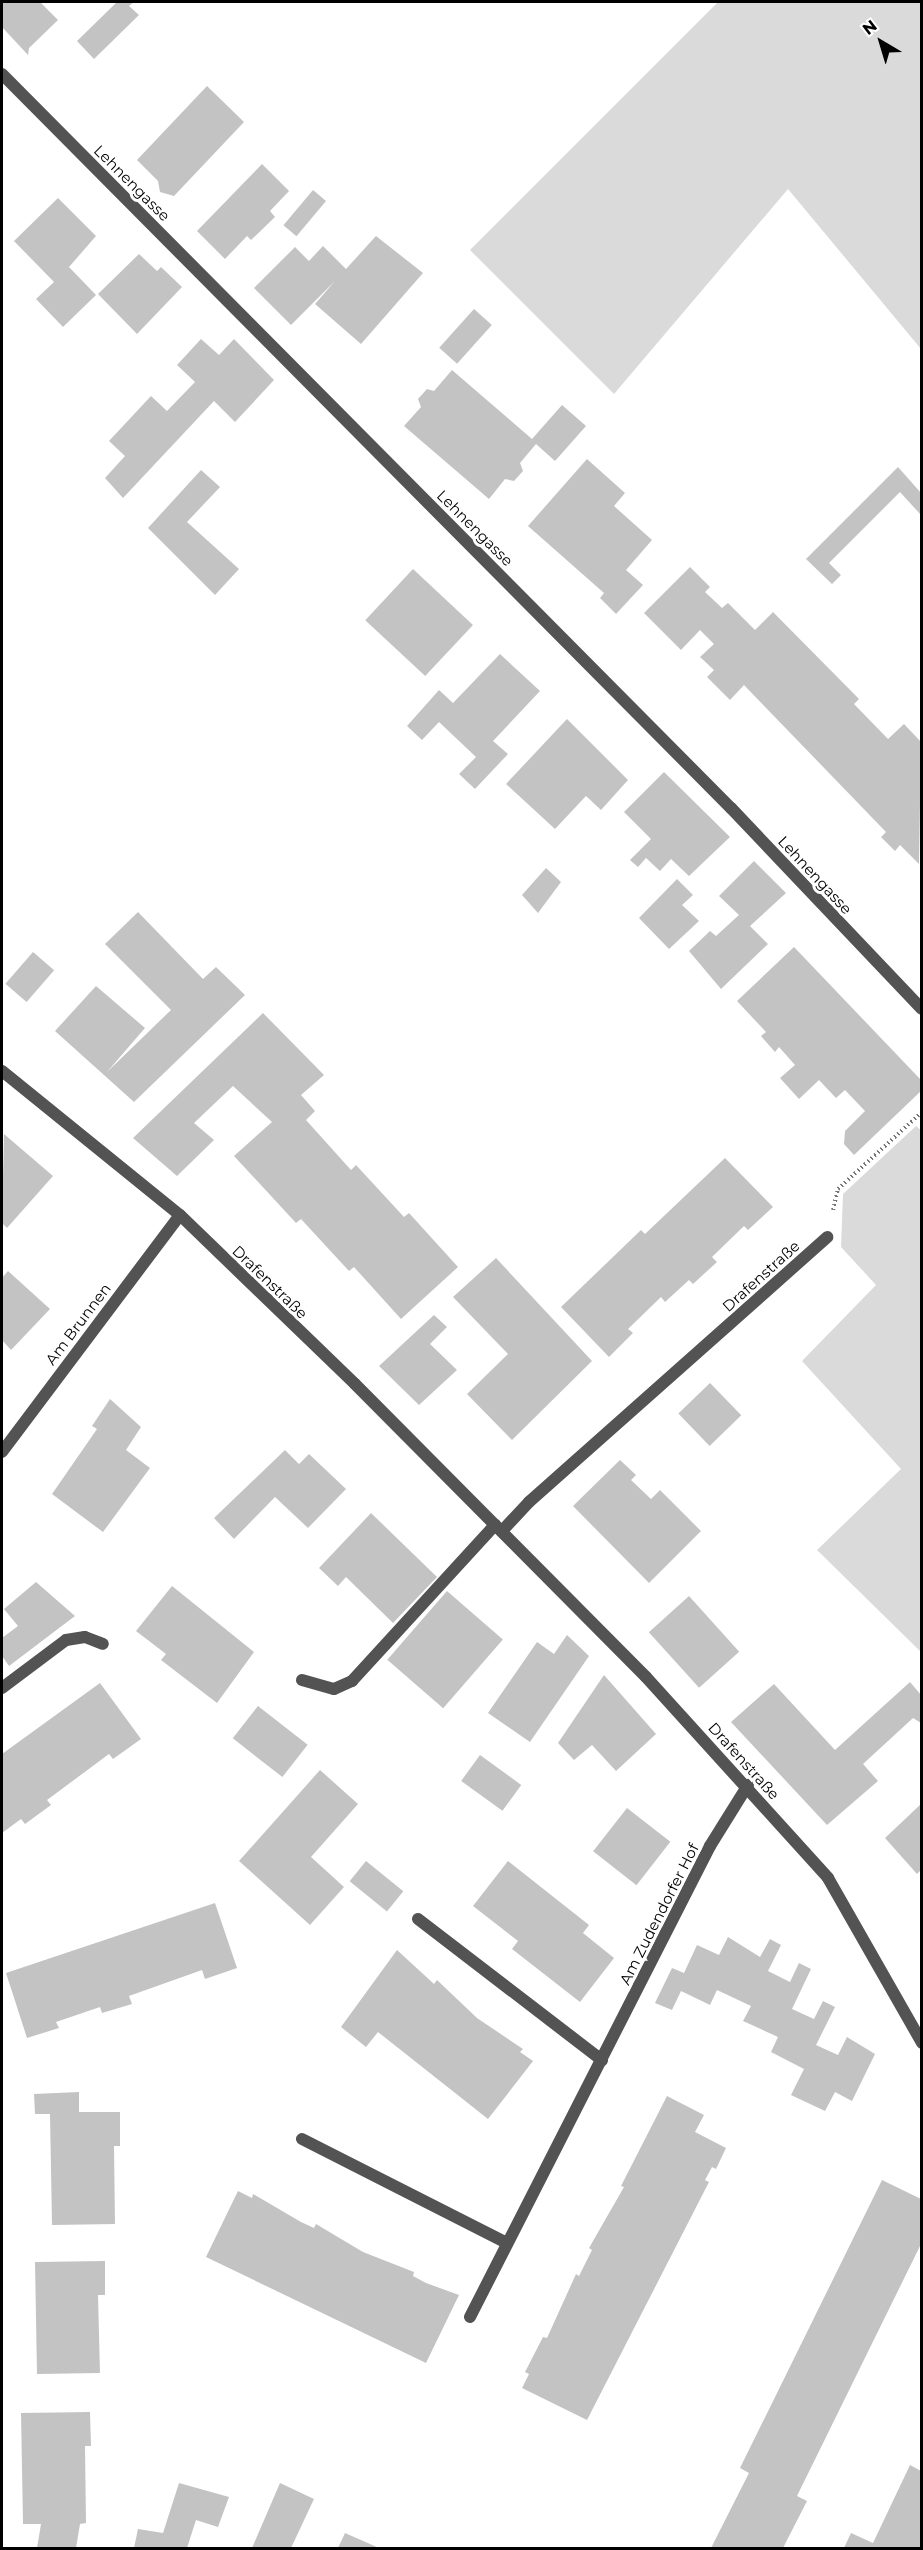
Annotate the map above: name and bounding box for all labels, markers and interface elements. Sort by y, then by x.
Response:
north arrow [851,12,911,72]
text: N [859,16,881,39]
street label: Lehnengasse [90,141,174,225]
street label: Lehnengasse [433,486,517,570]
street label: Lehnengasse [774,832,856,918]
street label: Drafenstraße [719,1237,803,1315]
street label: Drafenstraße [229,1242,311,1322]
street label: Am Brunnen [41,1280,115,1368]
street label: Drafenstraße [705,1719,783,1803]
street label: Am Zudendorfer Hof [616,1840,702,1988]

